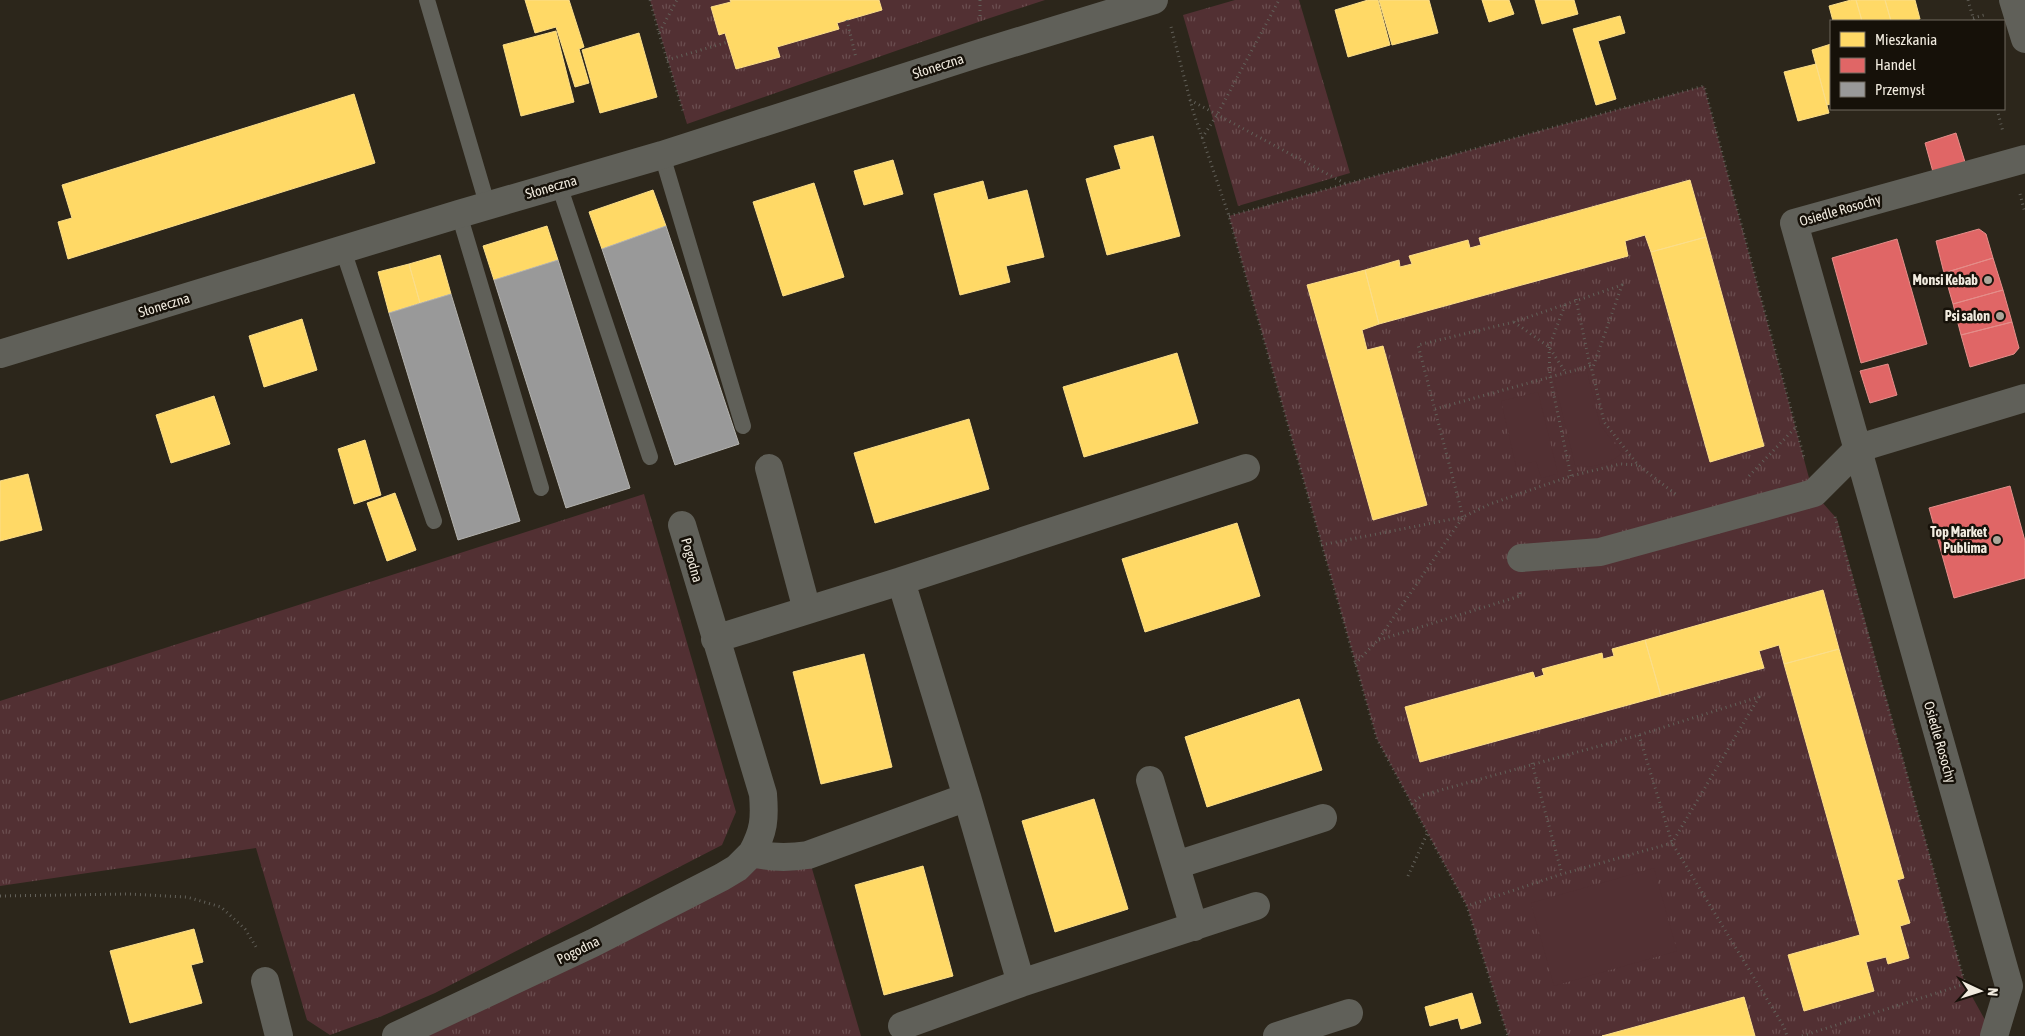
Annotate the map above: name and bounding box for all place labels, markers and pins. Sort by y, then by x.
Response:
place label: Monsi Kebab [1912,272,1978,288]
marker: Monsi Kebab [1982,274,1994,286]
place label: Psi salon [1945,308,1990,324]
marker: Psi salon [1994,310,2006,322]
place label: Top Market Publima [1930,524,1987,556]
marker: Top Market Publima [1991,534,2003,546]

